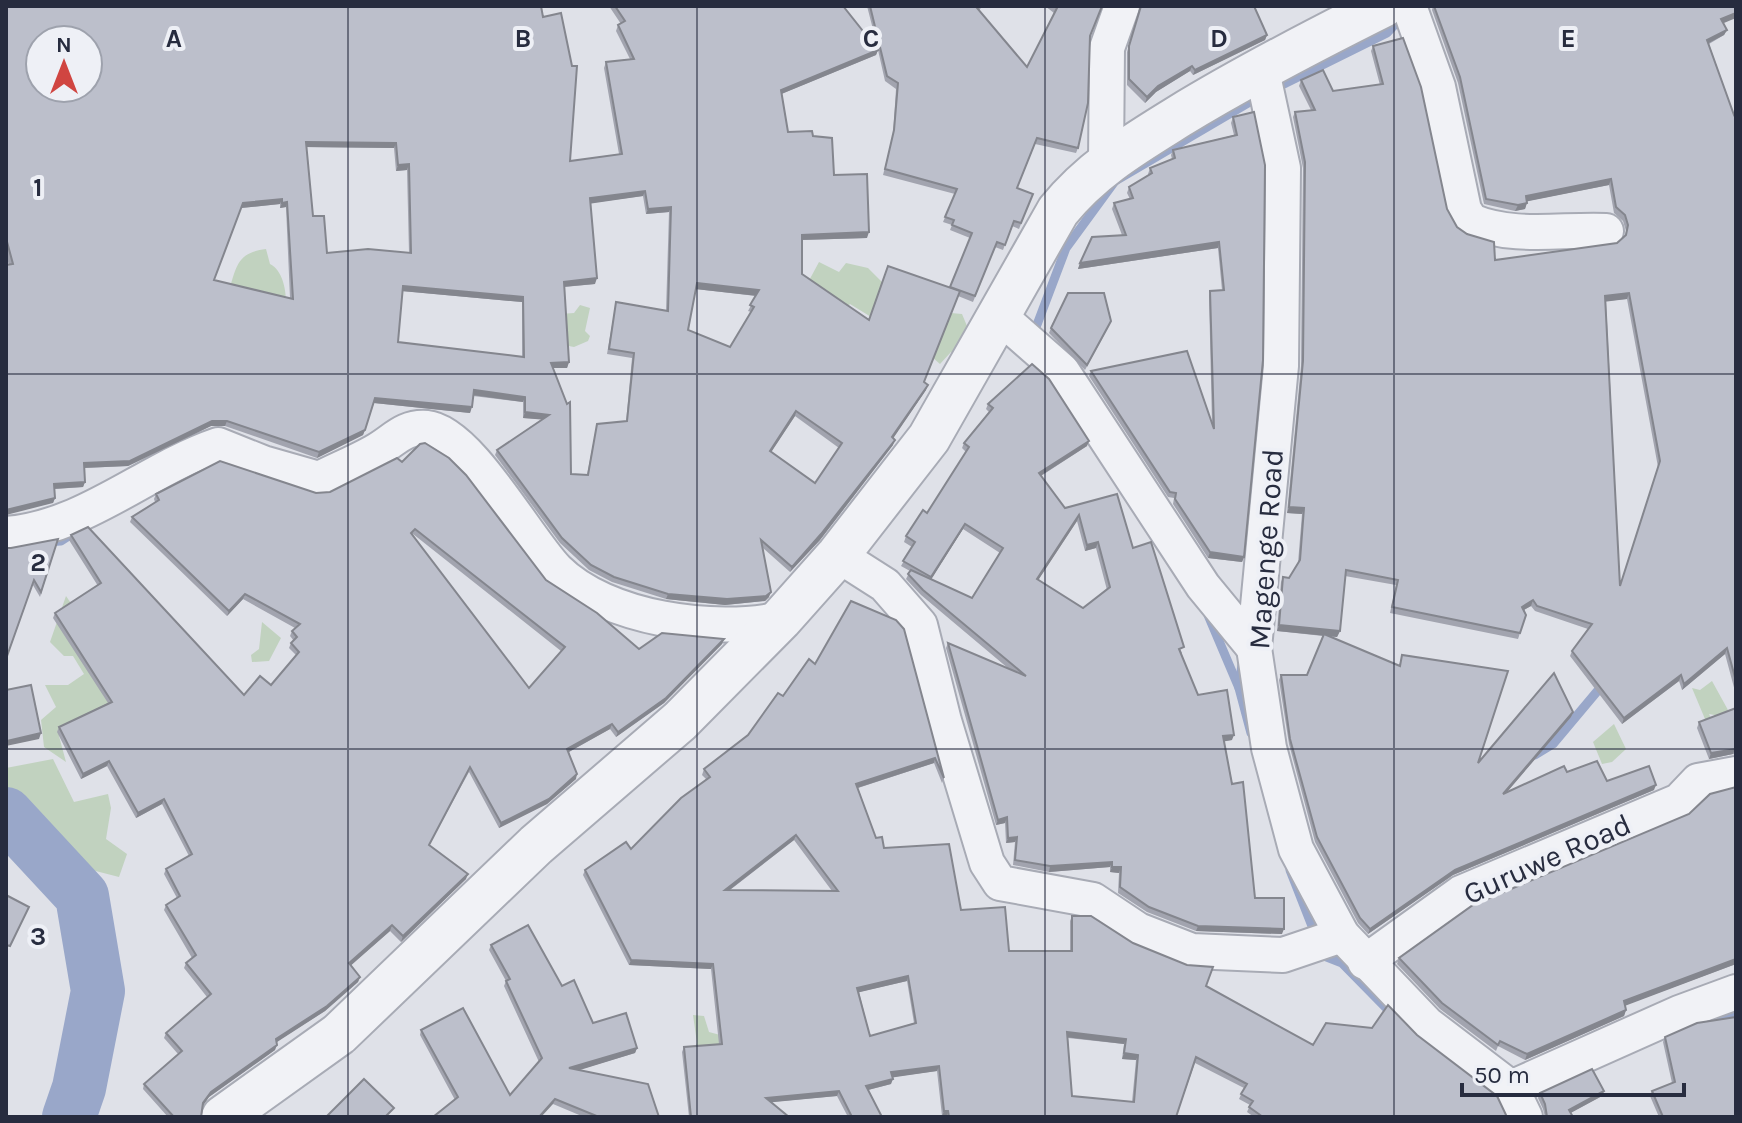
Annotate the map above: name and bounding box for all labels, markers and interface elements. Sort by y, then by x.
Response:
text: A [166,23,182,54]
text: B [515,23,531,54]
text: C [863,23,879,54]
text: D [1210,23,1228,54]
text: E [1560,23,1576,54]
north arrow [24,24,104,104]
text: N [56,32,72,58]
text: 1 [33,172,43,203]
street label: Magenge Road [1241,448,1291,650]
text: 2 [30,547,46,578]
street label: Guruwe Road [1458,806,1636,912]
text: 3 [30,921,46,952]
scale bar [1462,1047,1684,1097]
text: 50 m [1474,1061,1530,1089]

